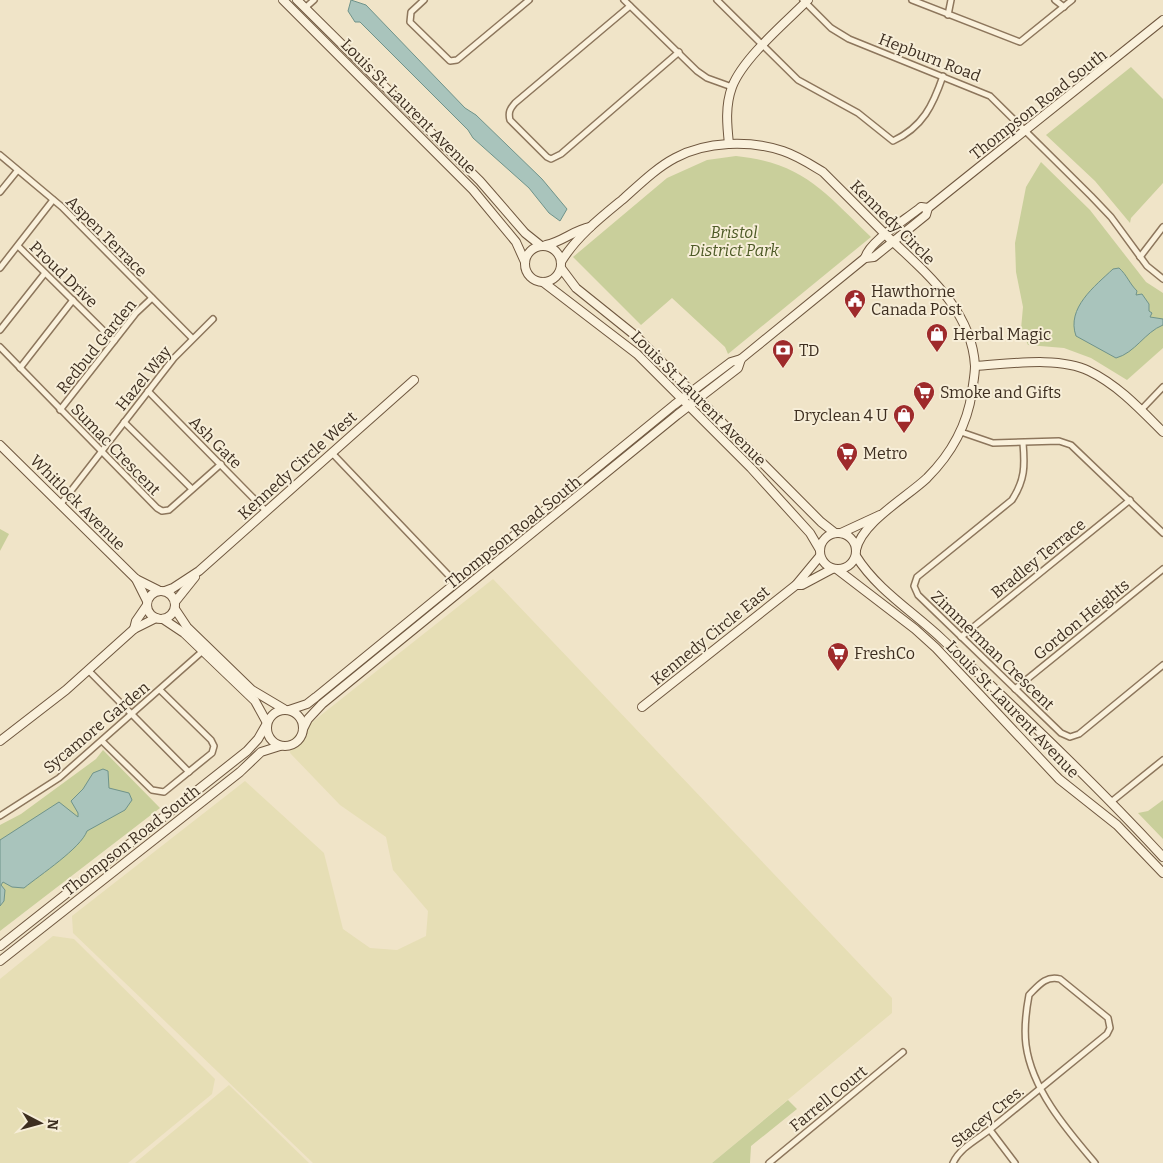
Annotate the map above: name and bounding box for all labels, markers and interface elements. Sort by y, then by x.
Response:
street label: Hepburn Road [876,29,984,86]
street label: Louis St. Laurent Avenue [337,35,480,178]
street label: Thompson Road South [966,45,1110,164]
street label: Kennedy Circle [846,176,939,269]
street label: Aspen Terrace [62,192,151,281]
park label: Bristol District Park [689,223,779,260]
street label: Proud Drive [26,237,102,312]
place label: Hawthorne Canada Post [871,282,962,319]
public building icon: Hawthorne Canada Post [843,288,867,319]
street label: Redbud Garden [53,295,140,397]
shop icon: Herbal Magic [925,322,949,353]
place label: Herbal Magic [953,325,1051,344]
street label: Louis St. Laurent Avenue [627,327,770,470]
bank icon: TD [771,338,795,369]
place label: TD [799,341,820,360]
street label: Hazel Way [112,342,175,414]
supermarket icon: Smoke and Gifts [912,380,936,411]
place label: Smoke and Gifts [940,383,1061,402]
street label: Sumac Crescent [67,400,164,499]
shop icon: Dryclean 4 U [892,403,916,434]
place label: Dryclean 4 U [793,406,888,425]
street label: Kennedy Circle West [234,407,361,523]
street label: Ash Gate [185,412,246,473]
supermarket icon: Metro [835,441,859,472]
place label: Metro [863,444,907,463]
street label: Whitlock Avenue [26,451,129,554]
street label: Thompson Road South [442,472,585,593]
street label: Bradley Terrace [987,515,1089,602]
street label: Gordon Heights [1030,575,1133,664]
street label: Kennedy Circle East [647,582,774,689]
street label: Zimmerman Crescent [927,587,1058,714]
street label: Louis St. Laurent Avenue [942,637,1083,782]
supermarket icon: FreshCo [826,641,850,672]
place label: FreshCo [854,644,915,663]
street label: Sycamore Garden [40,678,153,777]
street label: Thompson Road South [59,781,203,900]
street label: Farrell Court [786,1061,871,1135]
street label: Stacey Cres. [947,1081,1027,1151]
north arrow [15,1098,65,1148]
text: N [43,1118,61,1131]

